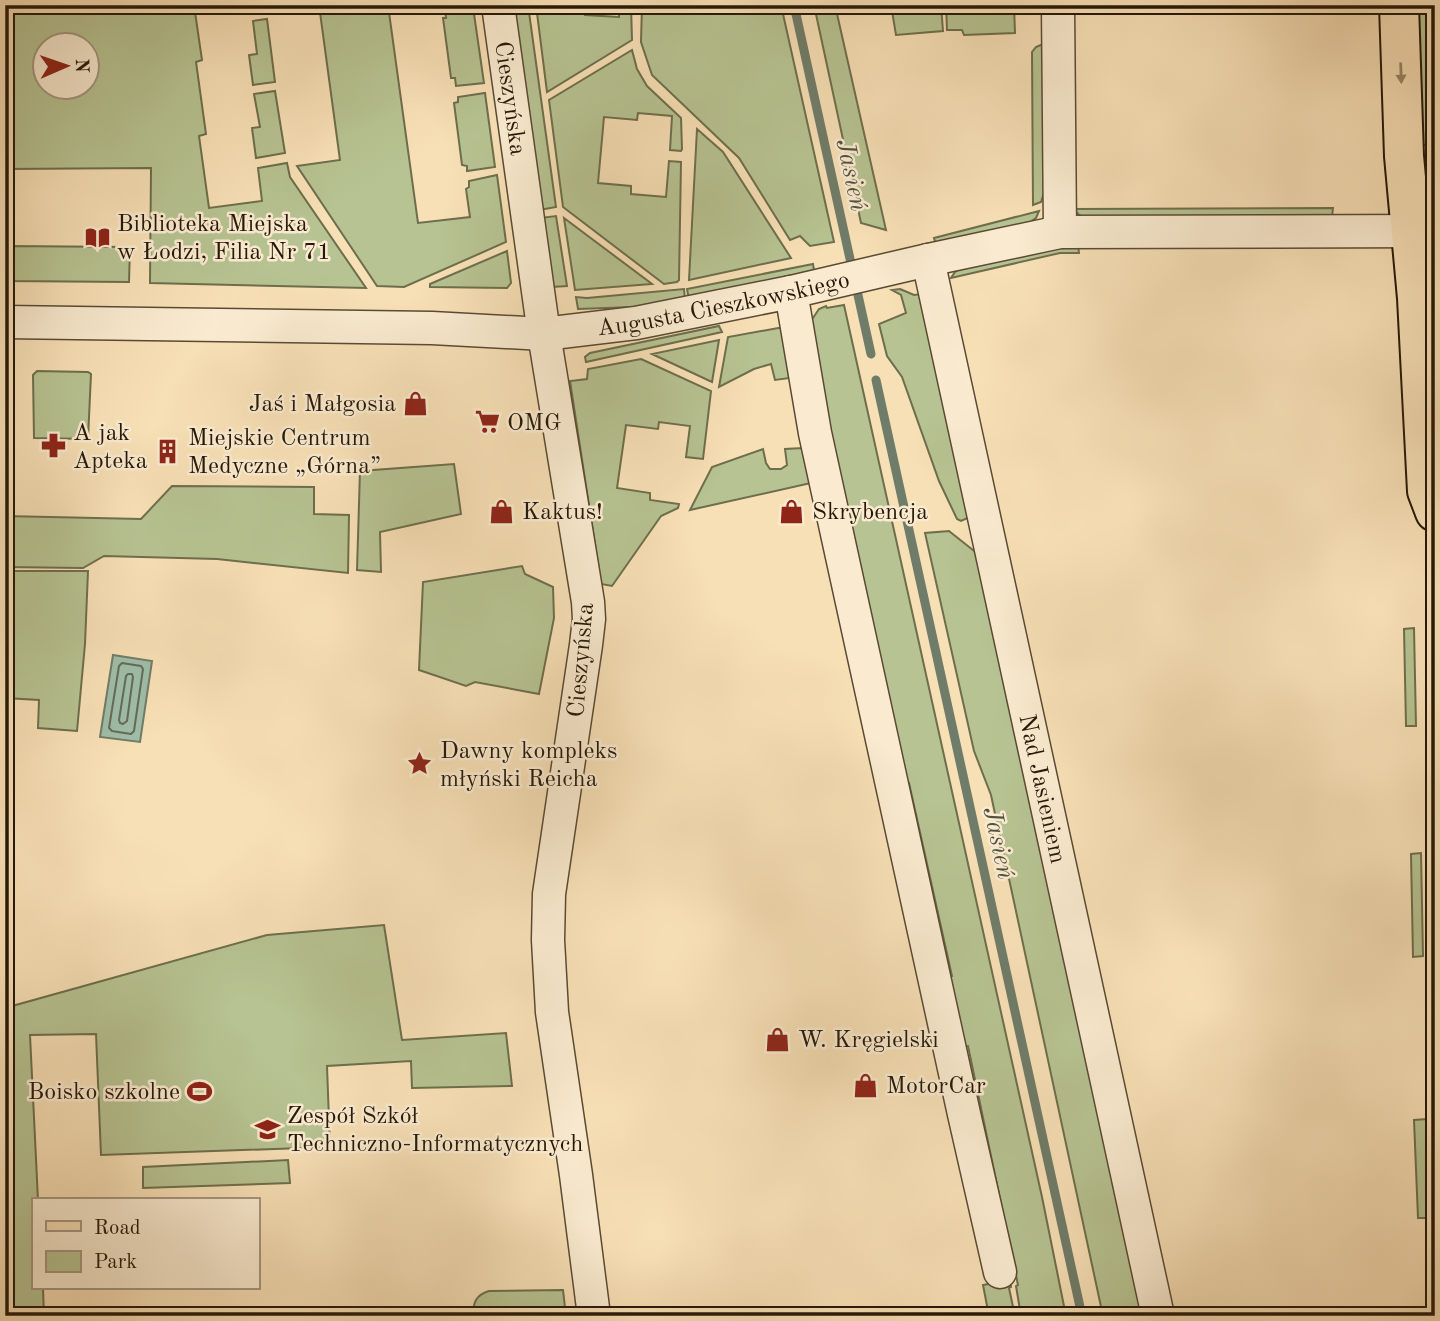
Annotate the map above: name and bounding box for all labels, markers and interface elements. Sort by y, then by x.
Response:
north arrow [32,32,102,102]
street label: Cieszyńska [489,40,529,157]
text: N [71,58,90,74]
one-way arrow [1395,63,1407,85]
water label: Jasień [831,137,871,214]
place label: Biblioteka Miejska w Łodzi, Filia Nr 71 [117,213,331,265]
library icon: Biblioteka Miejska w Łodzi, Filia Nr 71 [83,223,111,251]
street label: Augusta Cieszkowskiego [596,269,852,342]
shop icon: Jaś i Małgosia [402,389,430,417]
place label: Jaś i Małgosia [249,393,396,417]
supermarket icon: OMG [473,408,501,436]
place label: OMG [507,412,561,436]
place label: A jak Apteka [73,422,148,474]
place label: Miejskie Centrum Medyczne „Górna” [188,427,381,479]
pharmacy icon: A jak Apteka [39,432,67,460]
building icon: Miejskie Centrum Medyczne „Górna” [154,437,182,465]
shop icon: Kaktus! [488,497,516,525]
shop icon: Skrybencja [778,497,806,525]
place label: Kaktus! [522,501,603,525]
place label: Skrybencja [812,501,928,525]
street label: Cieszyńska [565,602,599,719]
street label: Nad Jasieniem [1013,712,1069,866]
place label: Dawny kompleks młyński Reicha [440,740,617,792]
place icon: Dawny kompleks młyński Reicha [406,750,434,778]
water label: Jasień [978,805,1018,882]
shop icon: W. Kręgielski [764,1025,792,1053]
place label: W. Kręgielski [798,1029,939,1053]
shop icon: MotorCar [852,1071,880,1099]
place label: MotorCar [886,1075,986,1099]
sports icon: Boisko szkolne [186,1077,214,1105]
place label: Boisko szkolne [28,1081,180,1105]
place label: Zespół Szkół Techniczno-Informatycznych [287,1105,583,1157]
school or university icon: Zespół Szkół Techniczno-Informatycznych [253,1115,281,1143]
legend [32,1198,259,1290]
text: Road [94,1218,141,1239]
text: Park [94,1252,137,1273]

